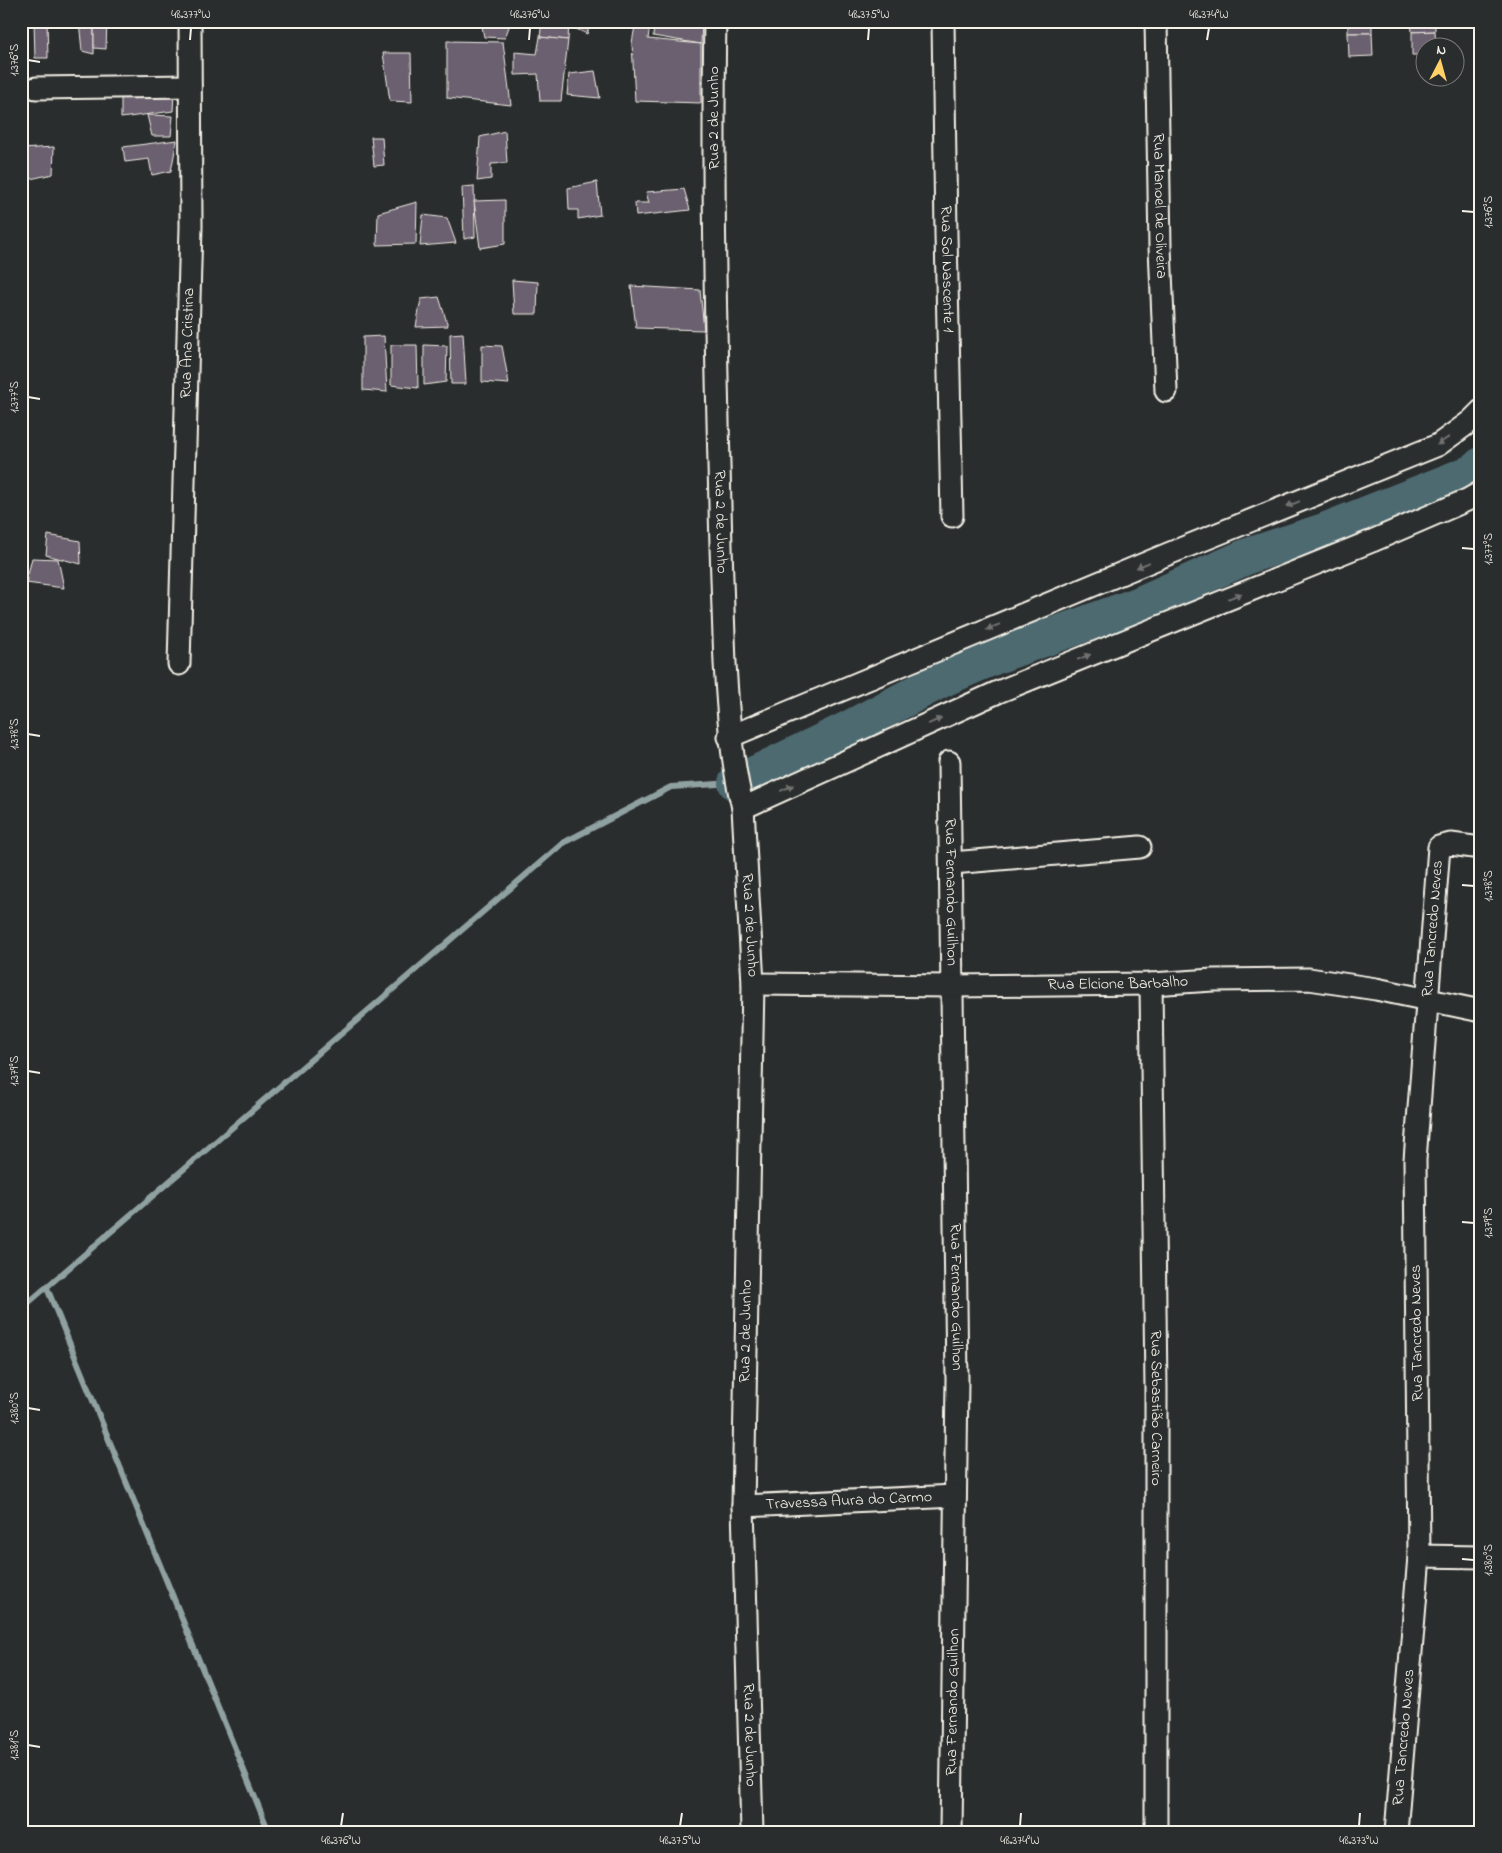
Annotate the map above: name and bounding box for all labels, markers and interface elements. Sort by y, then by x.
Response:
text: 48.377°W [171,6,211,24]
text: 48.376°W [510,6,550,24]
text: 48.375°W [848,6,890,24]
text: 48.374°W [1189,6,1229,24]
north arrow [1414,38,1464,88]
text: N [1435,40,1447,61]
text: 1.376°S [6,44,24,76]
street label: Rua 2 de Junho [702,66,726,170]
street label: Rua Manoel de Oliveira [1146,133,1173,279]
text: 1.376°S [1480,196,1498,228]
street label: Rua Sol Nascente 1 [934,205,960,333]
street label: Rua Ana Cristina [174,287,201,399]
text: 1.377°S [6,381,24,413]
one-way arrow [1436,436,1450,446]
street label: Rua 2 de Junho [707,470,734,574]
one-way arrow [1286,500,1300,508]
text: 1.377°S [1480,533,1498,565]
one-way arrow [1136,561,1150,569]
one-way arrow [1228,592,1242,600]
one-way arrow [986,624,1000,632]
one-way arrow [1077,653,1091,661]
one-way arrow [928,717,942,725]
text: 1.378°S [6,718,24,750]
one-way arrow [780,784,794,792]
street label: Rua Fernando Guilhon [938,818,964,966]
street label: Rua Tancredo Neves [1416,859,1450,998]
text: 1.378°S [1480,870,1498,902]
street label: Rua 2 de Junho [735,873,765,978]
street label: Rua Elcione Barbalho [1048,970,1189,997]
text: 1.379°S [6,1055,24,1086]
text: 1.379°S [1480,1207,1498,1238]
street label: Rua Fernando Guilhon [943,1223,969,1371]
street label: Rua Tancredo Neves [1404,1264,1430,1402]
street label: Rua 2 de Junho [733,1279,759,1383]
street label: Rua Sebastião Carneiro [1143,1330,1168,1486]
text: 1.380°S [6,1392,24,1424]
street label: Travessa Aura do Carmo [765,1485,933,1517]
text: 1.380°S [1480,1544,1498,1576]
street label: Rua Fernando Guilhon [940,1628,966,1776]
street label: Rua Tancredo Neves [1386,1668,1422,1807]
street label: Rua 2 de Junho [736,1683,763,1787]
text: 1.381°S [6,1729,24,1760]
text: 48.376°W [321,1832,361,1850]
text: 48.375°W [659,1832,701,1850]
text: 48.374°W [1000,1832,1040,1850]
text: 48.373°W [1339,1832,1379,1850]

